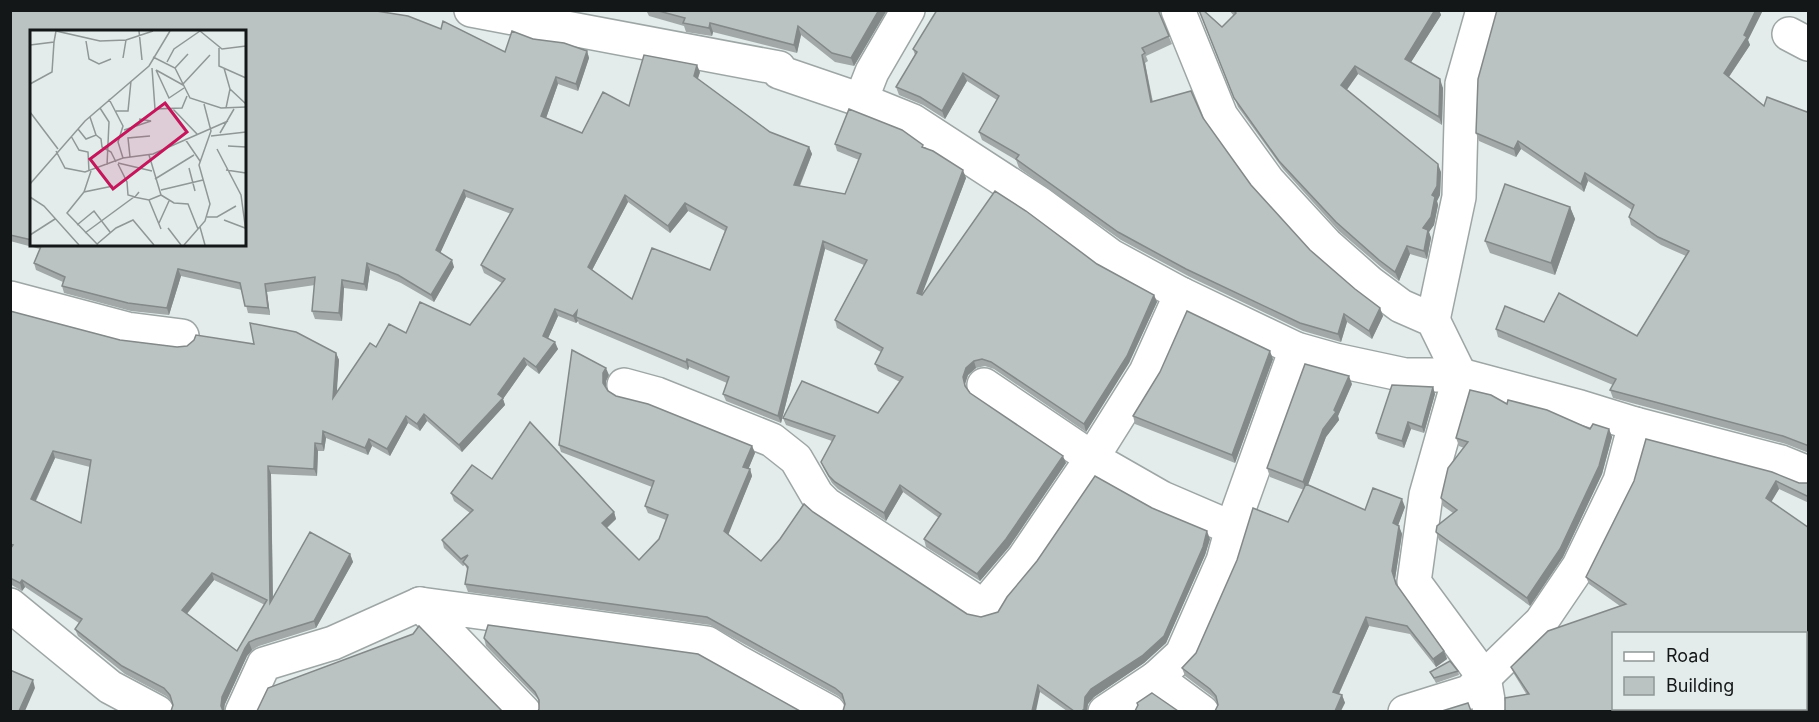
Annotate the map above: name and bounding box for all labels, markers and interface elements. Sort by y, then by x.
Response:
inset map [30,30,246,246]
legend [1612,632,1807,710]
text: Road [1666,645,1709,666]
text: Building [1666,675,1734,696]

